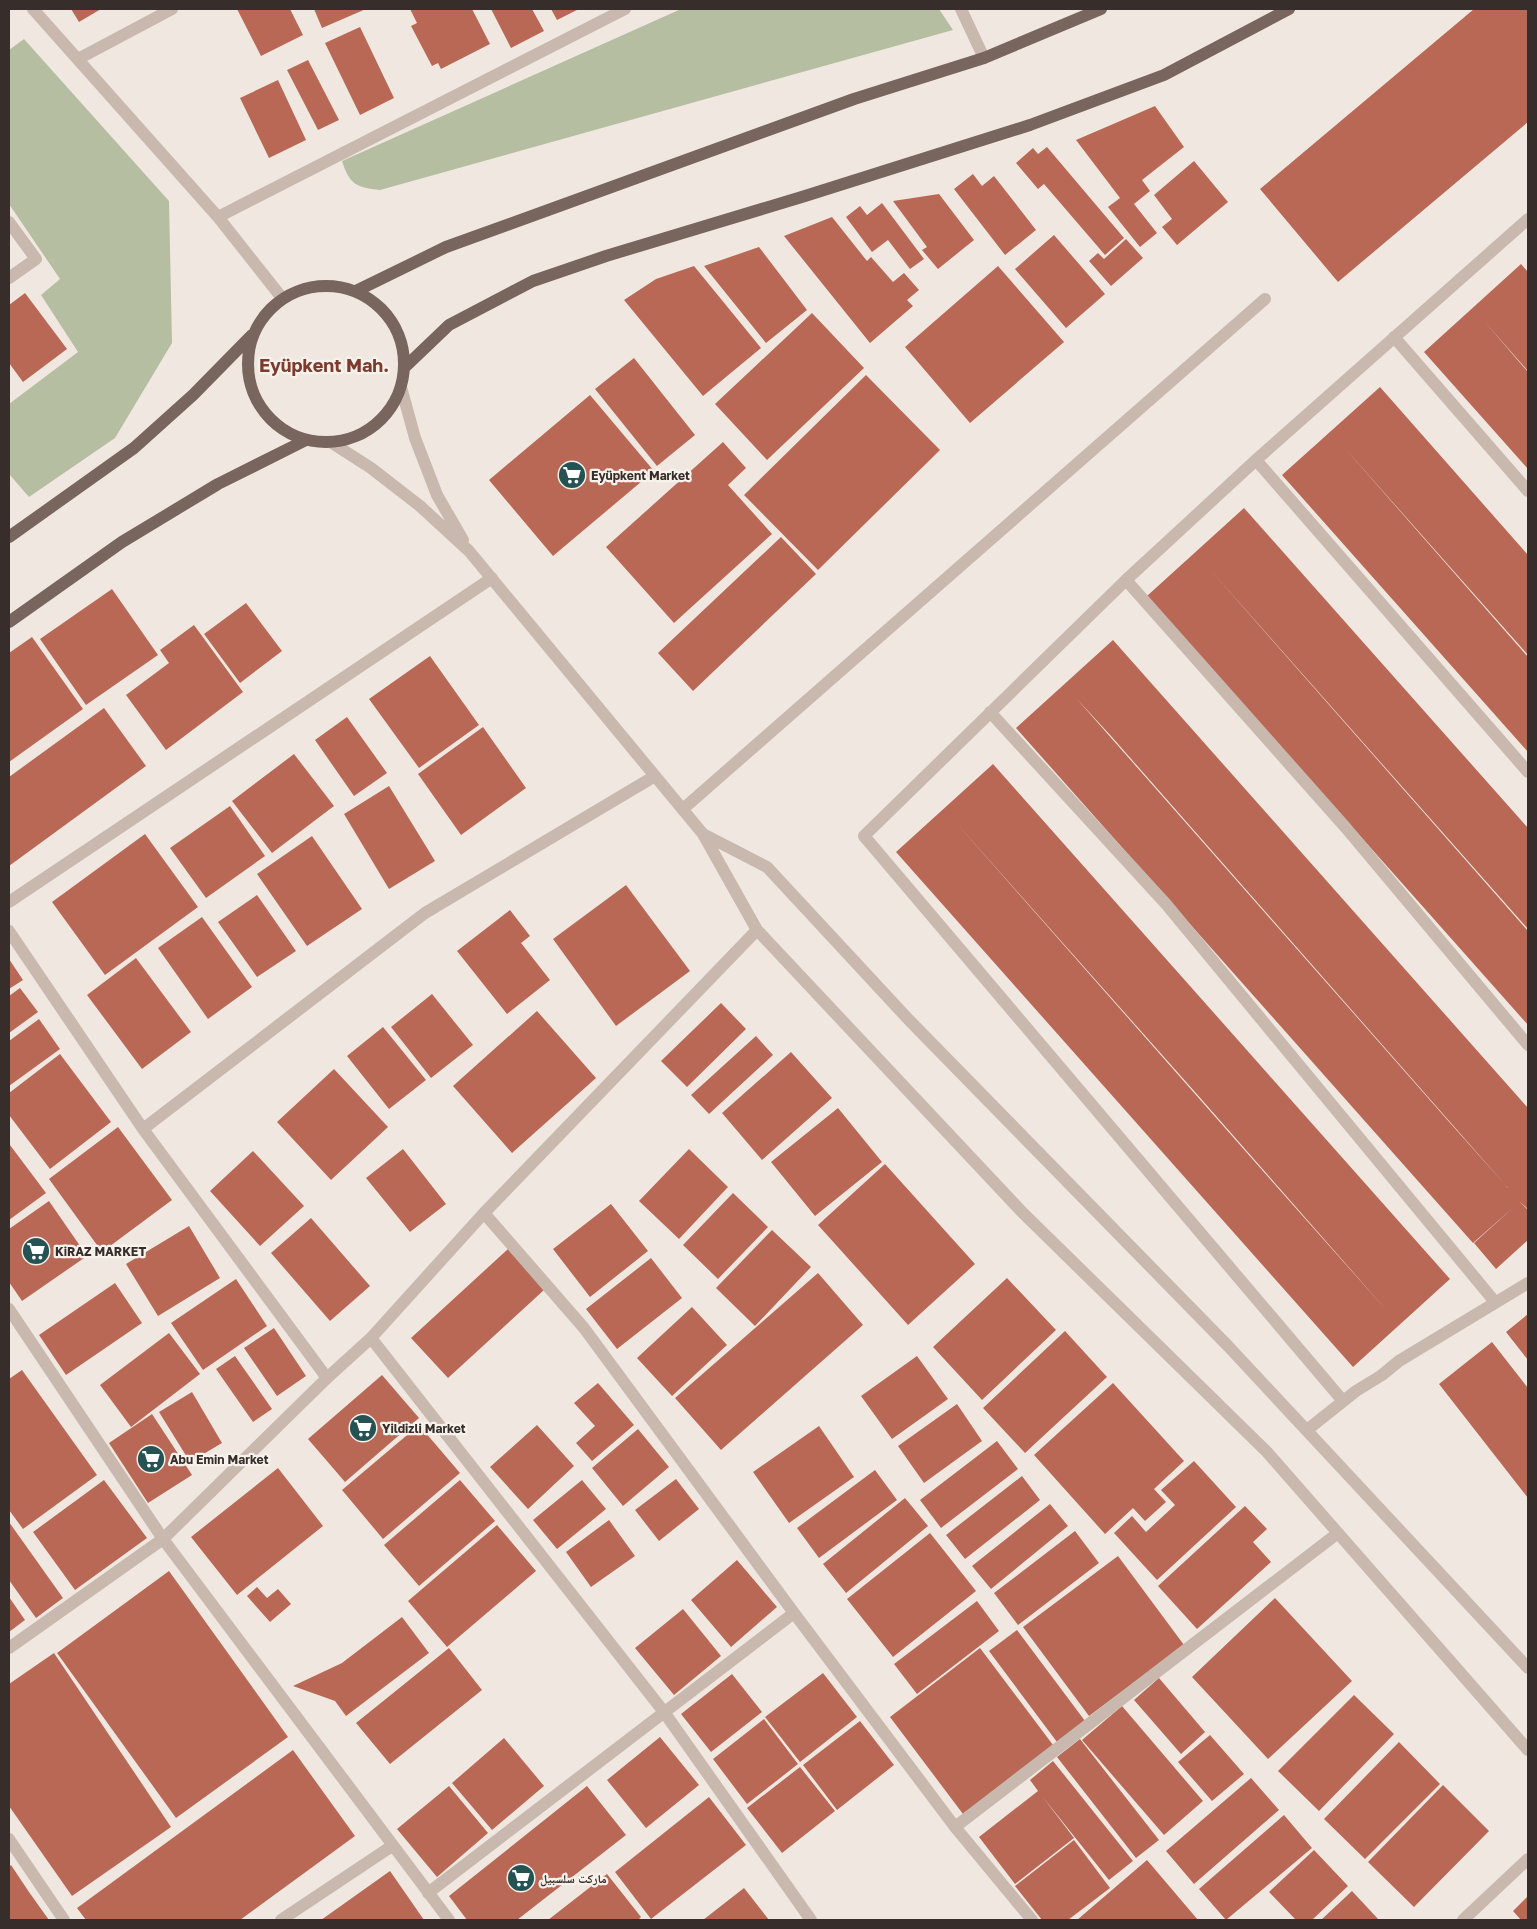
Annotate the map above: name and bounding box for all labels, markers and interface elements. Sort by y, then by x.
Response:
district label: Eyüpkent Mah. [259,354,389,376]
supermarket icon: Eyüpkent Market [557,460,587,490]
place label: Eyüpkent Market [591,468,690,483]
supermarket icon: KiRAZ MARKET [21,1236,51,1266]
place label: KiRAZ MARKET [55,1244,147,1259]
supermarket icon: Yildizli Market [348,1413,378,1443]
place label: Yildizli Market [382,1421,466,1436]
supermarket icon: Abu Emin Market [136,1444,166,1474]
place label: Abu Emin Market [170,1452,269,1467]
supermarket icon: ماركت سلسبيل [506,1863,536,1893]
place label: ماركت سلسبيل [540,1871,607,1887]

